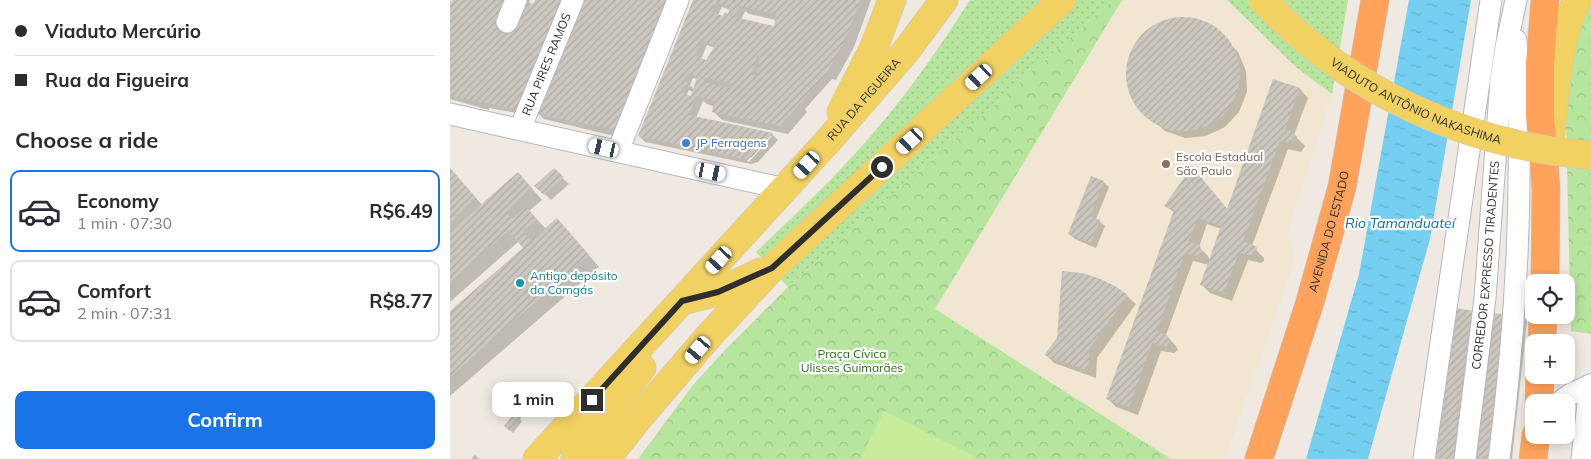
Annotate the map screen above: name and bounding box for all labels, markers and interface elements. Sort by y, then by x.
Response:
street label: RUA PIRES RAMOS [518,10,574,118]
text: Viaduto Mercúrio [45,19,201,43]
street label: VIADUTO ANTÔNIO NAKASHIMA [1328,54,1503,147]
street label: RUA DA FIGUEIRA [824,55,904,143]
car [962,61,995,93]
text: Rua da Figueira [45,68,189,92]
car [893,125,926,157]
text: Choose a ride [15,126,158,154]
place label: JP Ferragens [696,135,767,150]
car [587,137,620,159]
marker: JP Ferragens [680,137,692,149]
car [791,149,822,181]
place label: Escola Estadual São Paulo [1176,149,1263,178]
route start [871,156,893,178]
marker: Escola Estadual São Paulo [1160,158,1172,170]
street label: CORREDOR EXPRESSO TIRADENTES [1468,160,1502,370]
car [694,162,727,182]
street label: AVENIDA DO ESTADO [1305,170,1352,294]
icon: car [17,189,62,234]
text: Economy [77,189,159,213]
text: R$6.49 [369,199,433,223]
text: 1 min · 07:30 [77,213,172,233]
water label: Rio Tamanduateí [1345,214,1458,232]
car [703,244,734,276]
place label: Antigo depósito da Comgás [530,268,618,297]
map controls [1525,274,1575,444]
button: locate [1525,274,1575,324]
marker: Antigo depósito da Comgás [514,277,526,289]
icon: car [17,279,62,324]
text: Comfort [77,279,151,303]
text: R$8.77 [369,289,433,313]
text: 2 min · 07:31 [77,303,172,323]
car [682,334,713,366]
button: + [1525,334,1575,384]
park label: Praça Cívica Ulisses Guimarães [801,346,903,375]
callout: 1 min [492,382,574,418]
text: 1 min [512,389,554,409]
route end [581,389,603,411]
button: Confirm [15,391,435,449]
button: − [1525,394,1575,444]

